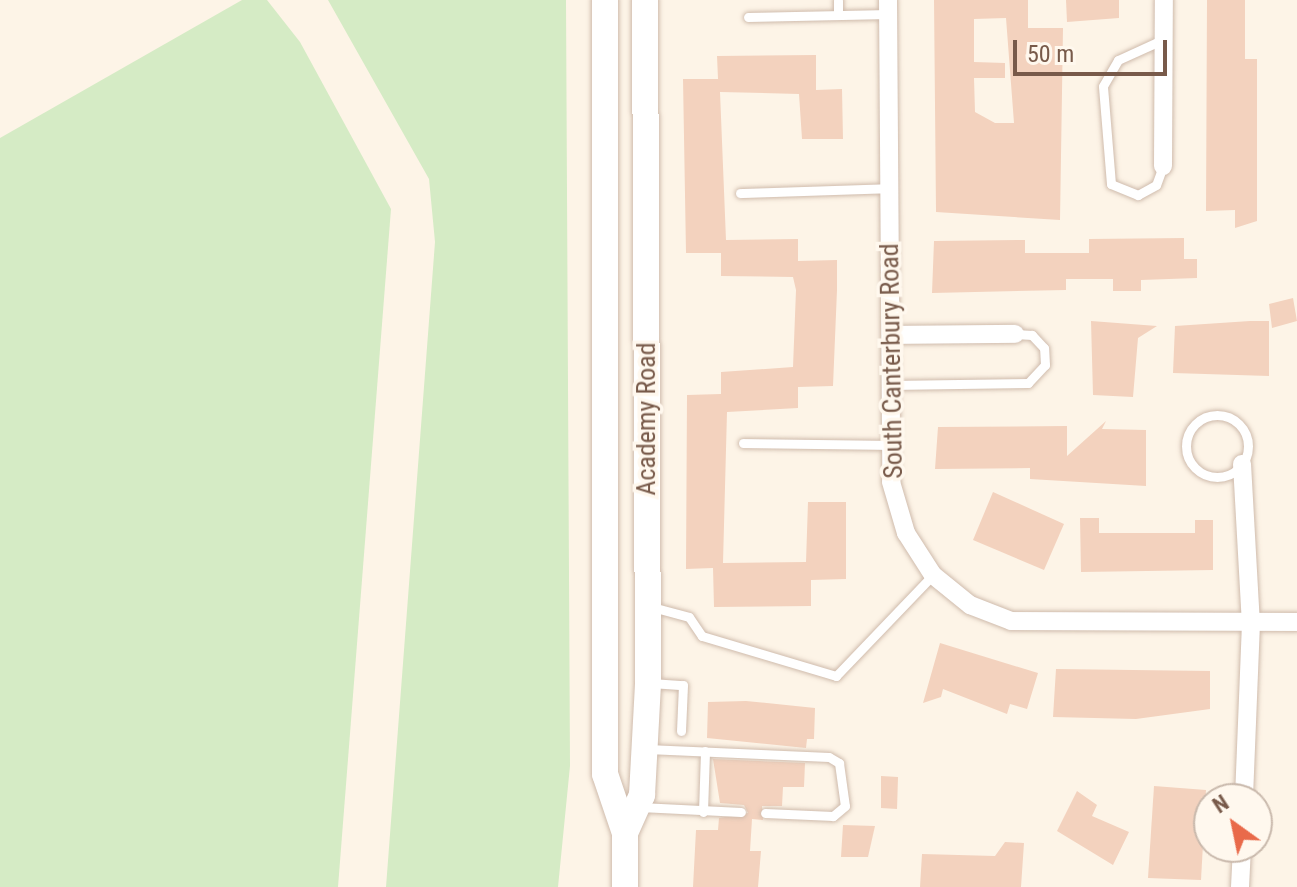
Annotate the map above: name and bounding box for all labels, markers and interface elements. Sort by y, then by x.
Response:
scale bar [1017,24,1171,74]
text: 50 m [1027,40,1074,68]
street label: South Canterbury Road [874,243,910,479]
street label: Academy Road [631,342,663,496]
north arrow [1193,783,1273,863]
text: N [1208,790,1233,818]

